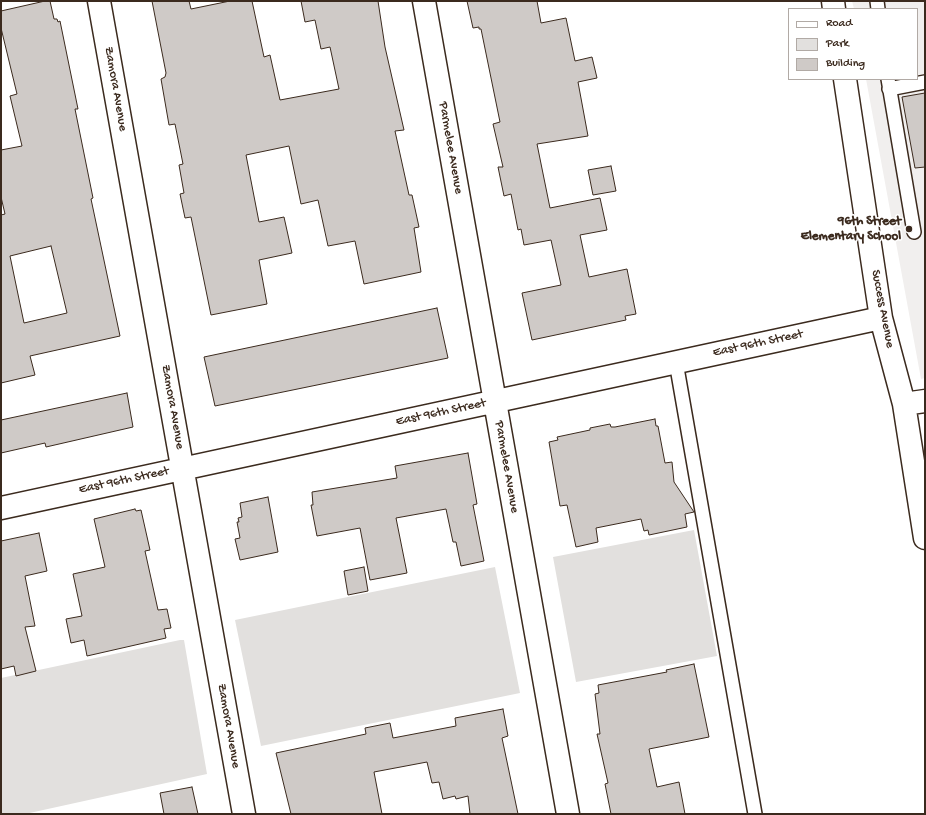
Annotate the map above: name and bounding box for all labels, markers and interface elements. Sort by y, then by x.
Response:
legend [788,8,918,80]
text: Road [826,17,852,31]
text: Park [826,37,849,51]
street label: Zamora Avenue [100,45,130,133]
text: Building [826,57,865,71]
street label: Parmelee Avenue [434,101,466,195]
place label: 96th Street Elementary School [801,214,901,245]
marker: 96th Street Elementary School [904,224,914,234]
street label: Success Avenue [867,269,897,349]
street label: East 96th Street [712,327,804,361]
street label: Zamora Avenue [157,363,187,451]
street label: East 96th Street [395,396,487,430]
street label: Parmelee Avenue [490,420,522,514]
street label: East 96th Street [78,464,170,498]
street label: Zamora Avenue [213,682,243,770]

